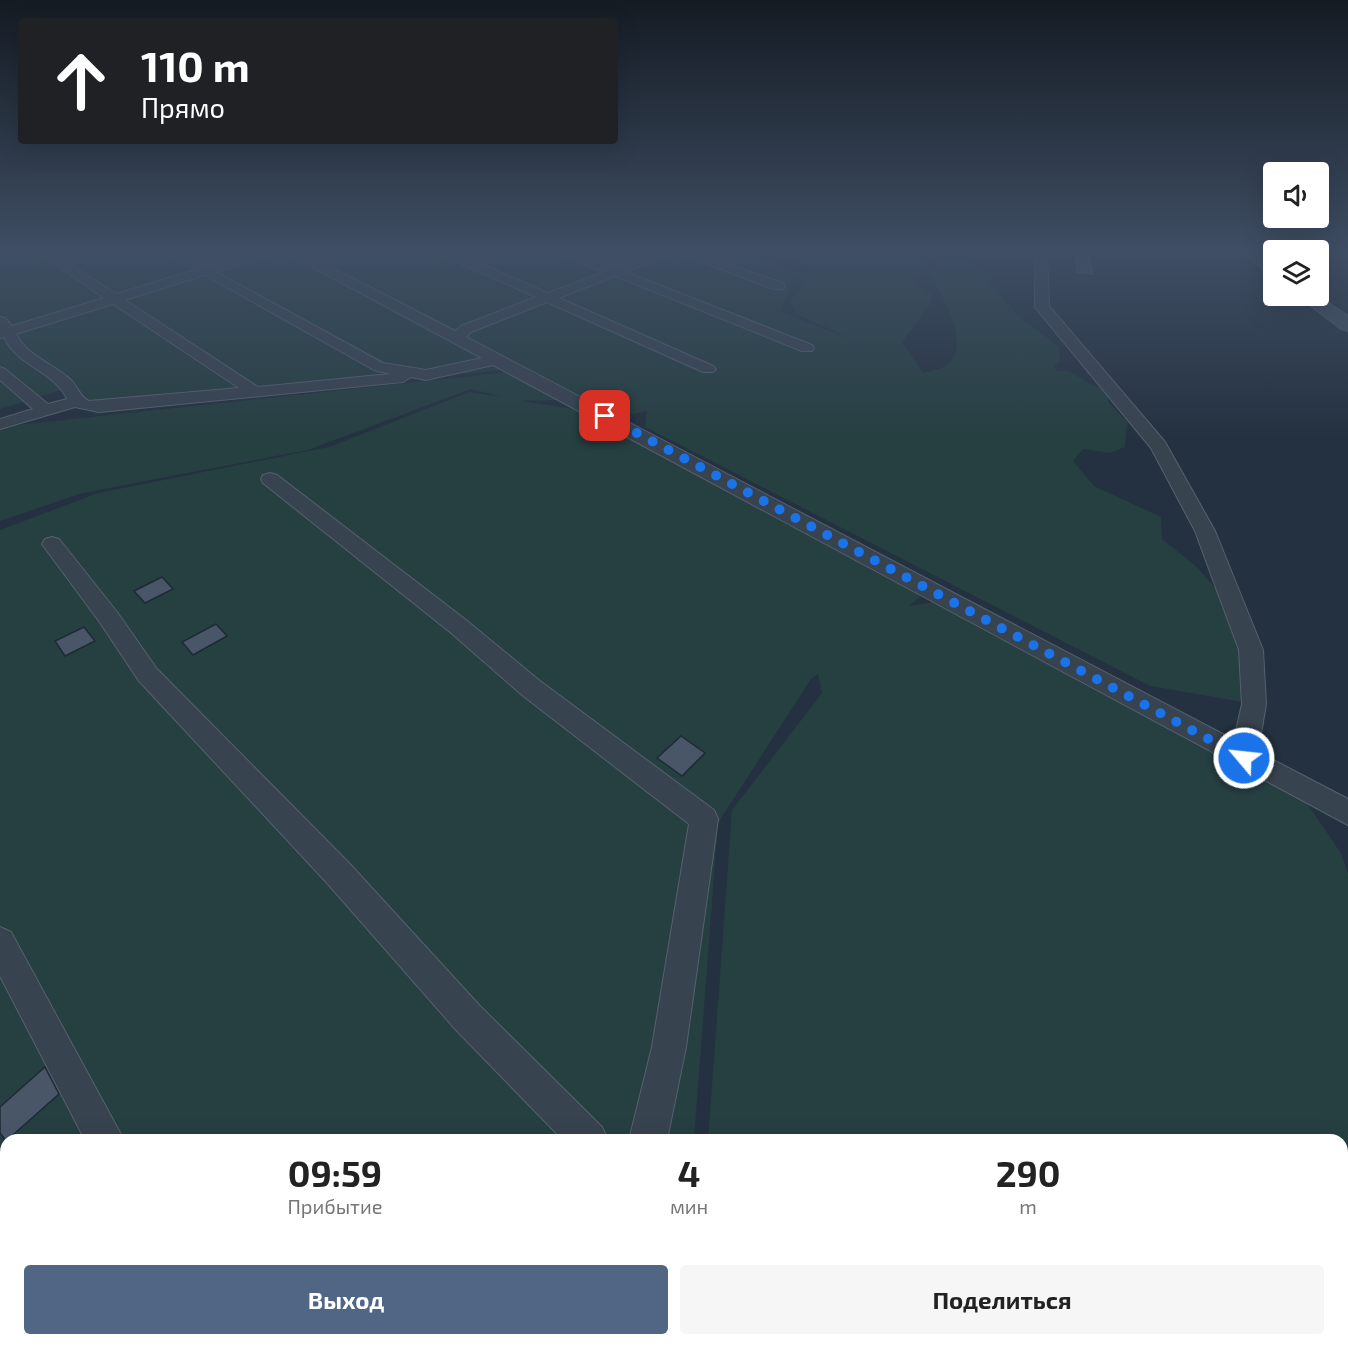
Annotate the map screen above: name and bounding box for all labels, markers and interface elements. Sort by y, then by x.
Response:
text: 110 m [141,40,250,90]
icon: ahead [42,42,120,120]
text: Прямо [141,91,225,123]
map controls [1263,162,1329,306]
button: sound [1263,162,1329,228]
button: layers [1263,240,1329,306]
pin [579,390,630,441]
icon: arrive [588,399,621,432]
position arrow [1212,726,1276,790]
text: 09:59 [288,1151,382,1194]
text: 4 [678,1151,701,1194]
text: 290 [996,1151,1061,1194]
text: Прибытие [287,1194,382,1218]
text: мин [670,1194,708,1218]
text: m [1019,1194,1037,1218]
button: Выход [24,1265,668,1334]
button: Поделиться [680,1265,1324,1334]

